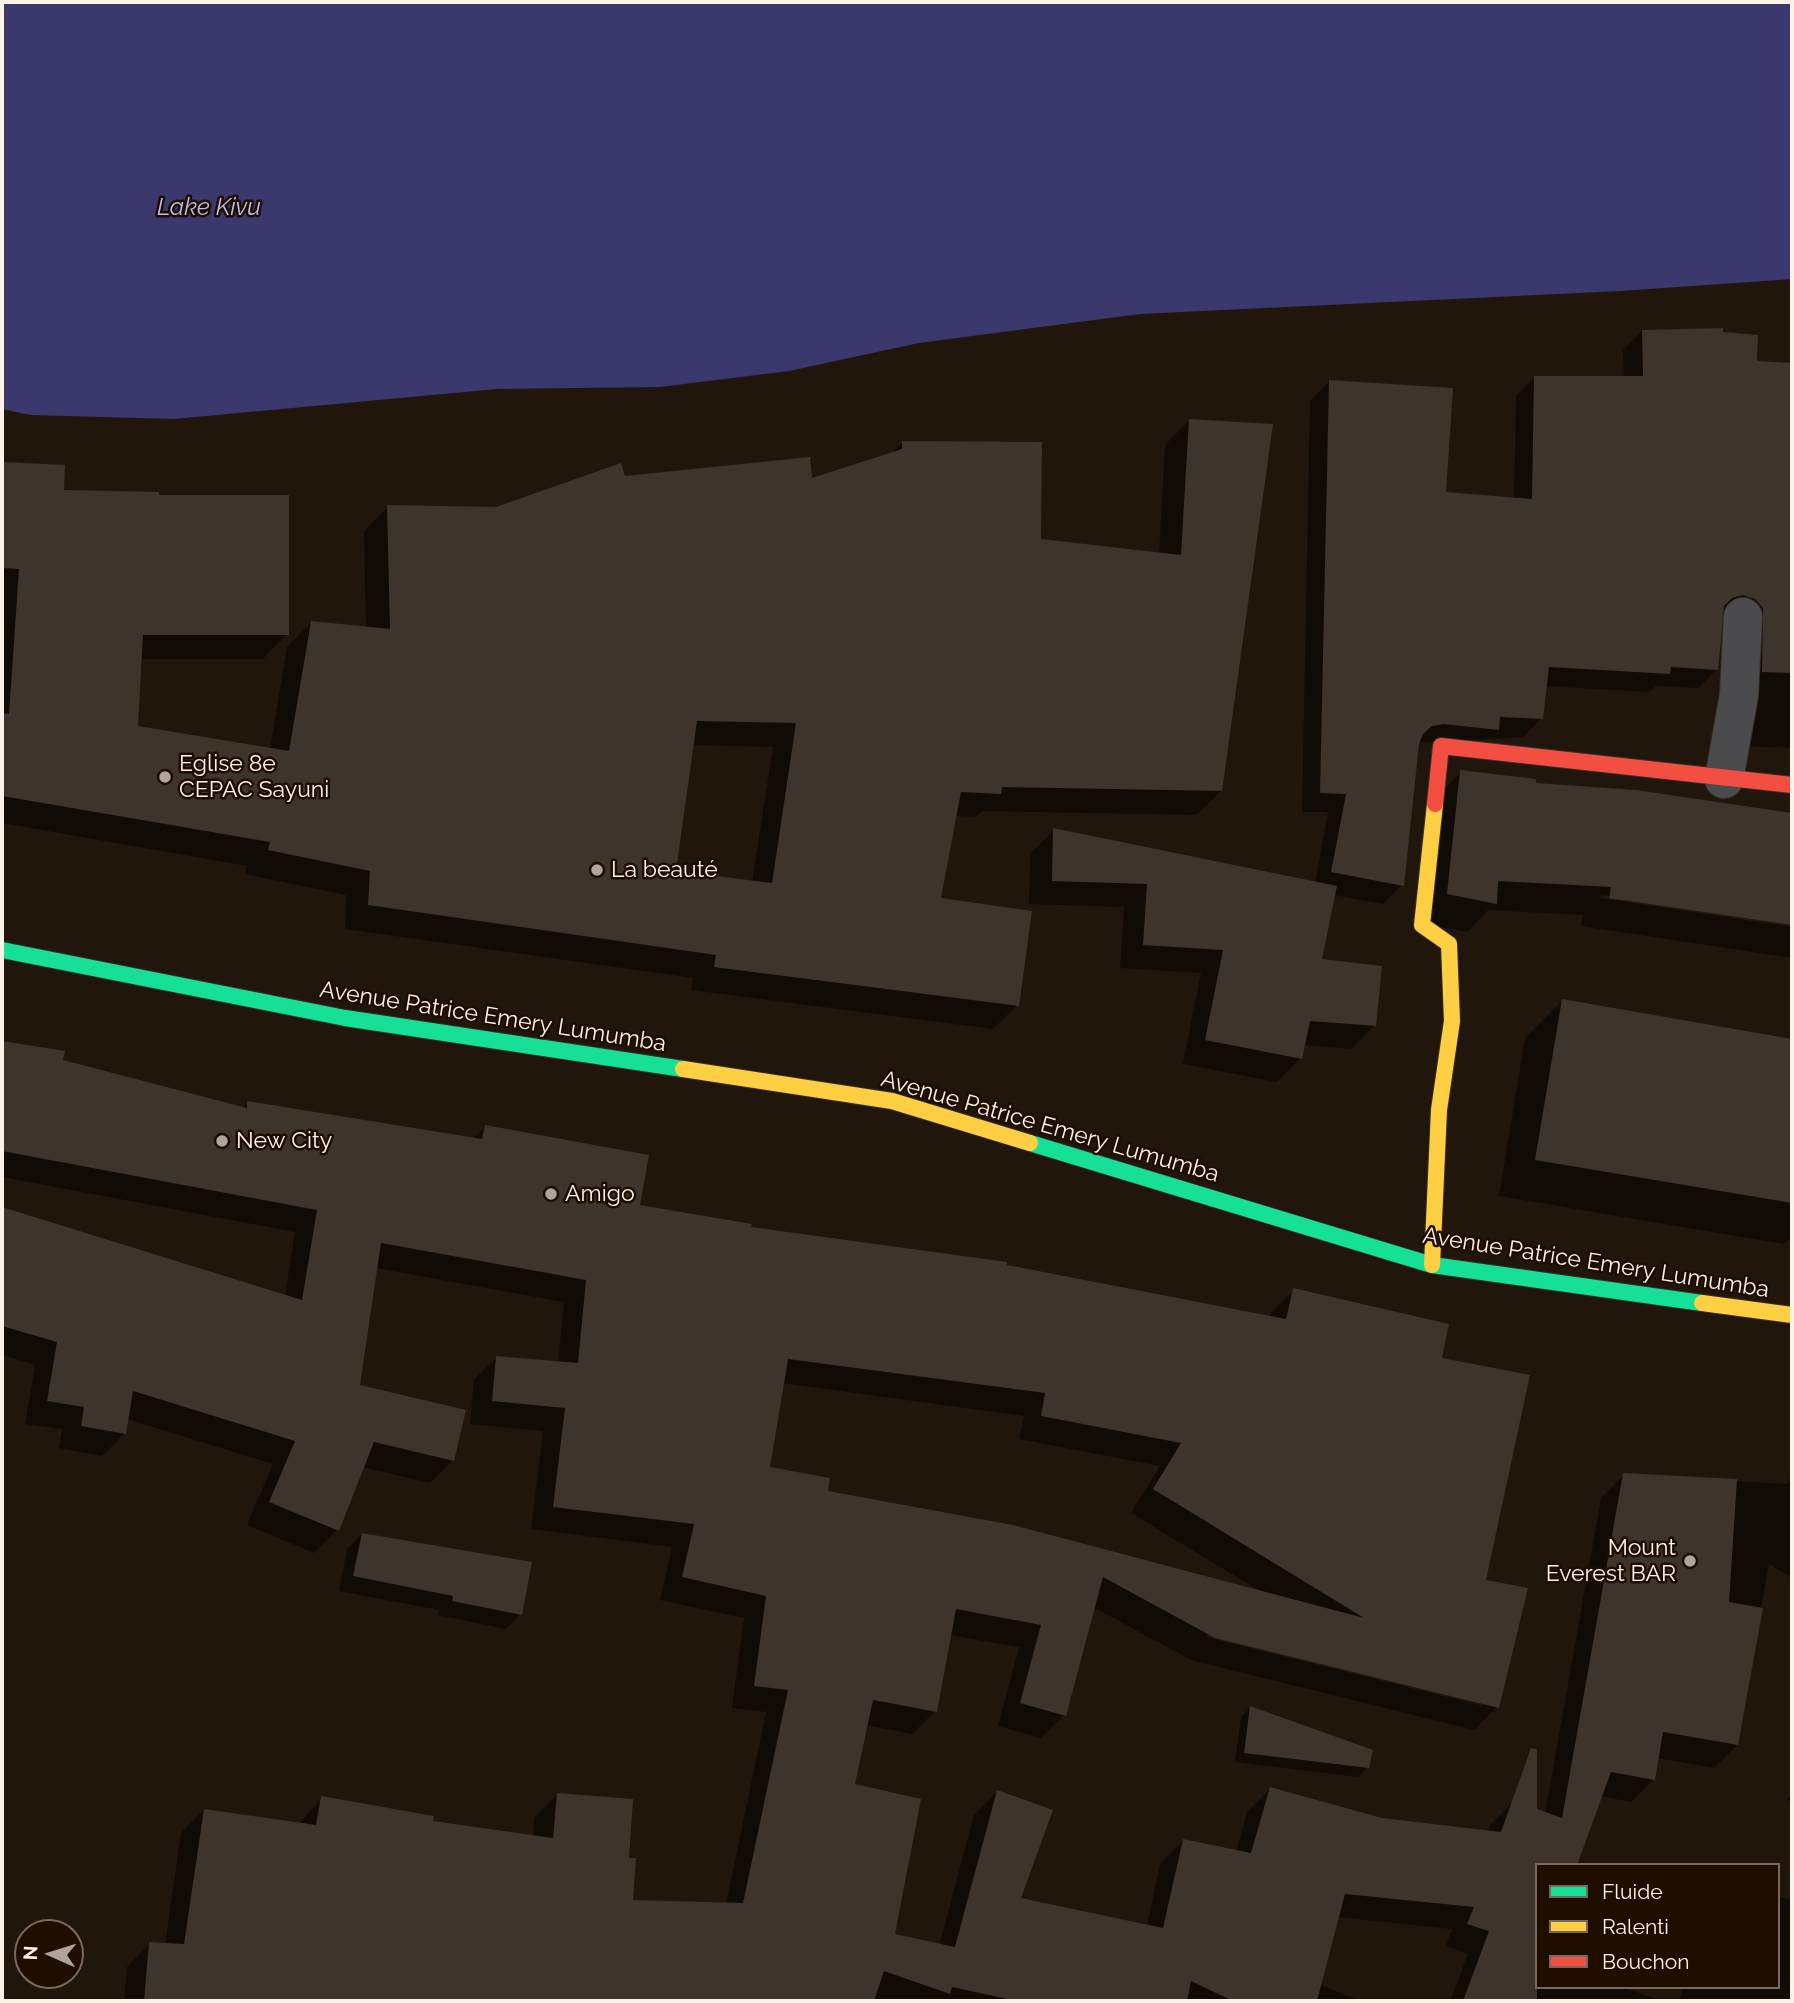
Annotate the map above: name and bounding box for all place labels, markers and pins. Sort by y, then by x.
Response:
place label: Eglise 8e CEPAC Sayuni [179,750,329,804]
marker: Eglise 8e CEPAC Sayuni [157,769,173,785]
place label: La beauté [611,856,718,884]
marker: La beauté [589,862,605,878]
place label: New City [236,1127,332,1155]
marker: New City [214,1133,230,1149]
place label: Amigo [565,1180,635,1208]
marker: Amigo [543,1186,559,1202]
place label: Mount Everest BAR [1546,1534,1676,1588]
marker: Mount Everest BAR [1682,1553,1698,1569]

